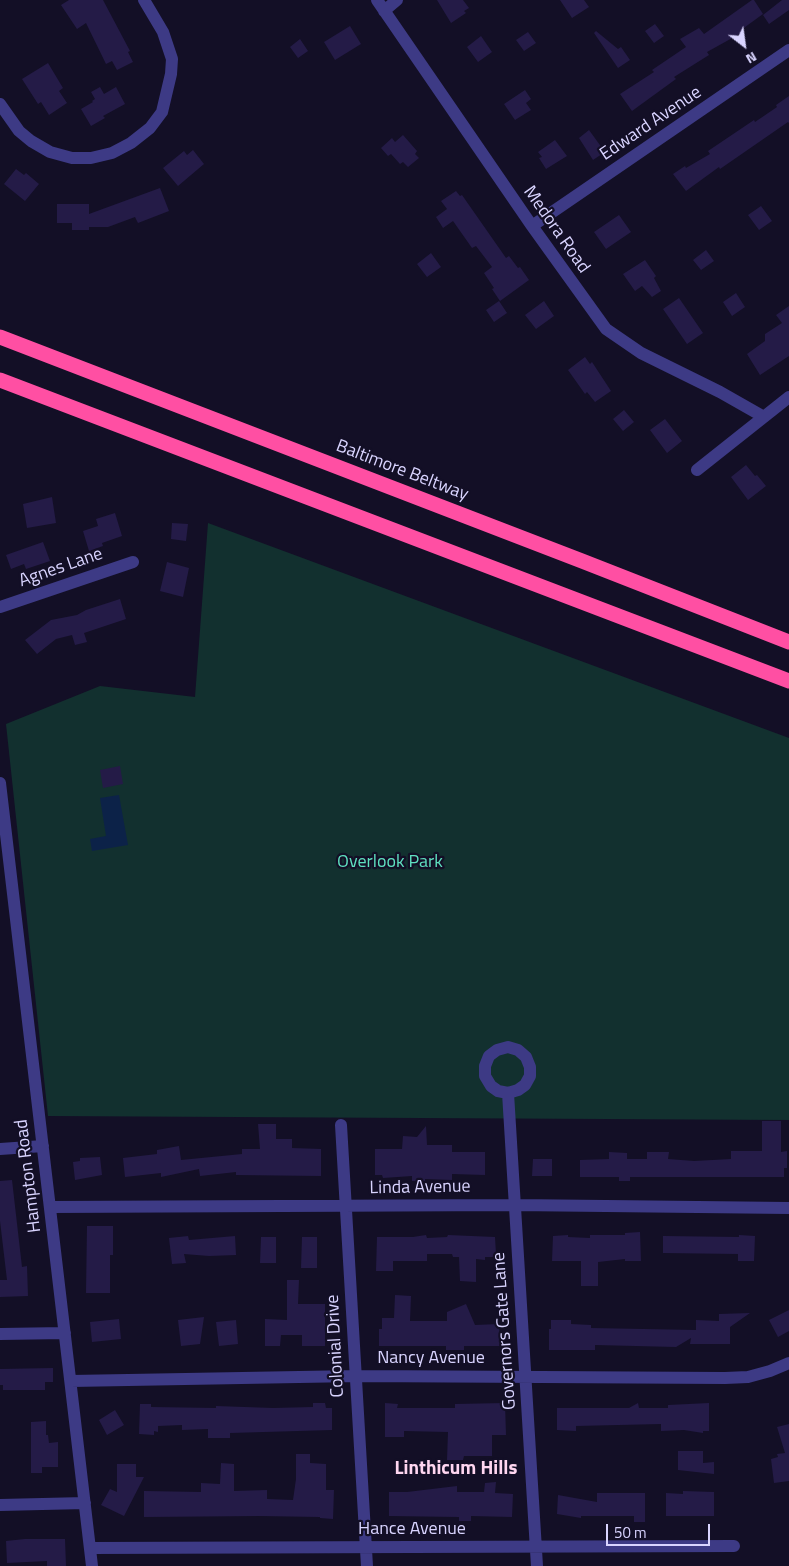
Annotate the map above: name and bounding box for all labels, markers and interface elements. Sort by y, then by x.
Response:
north arrow [719,20,769,70]
text: N [742,47,761,70]
street label: Edward Avenue [596,82,706,166]
street label: Medora Road [518,182,594,278]
street label: Baltimore Beltway [333,436,471,506]
street label: Agnes Lane [16,544,106,592]
park label: Overlook Park [337,852,443,874]
street label: Hampton Road [11,1118,47,1234]
street label: Linda Avenue [369,1176,471,1200]
street label: Governors Gate Lane [489,1252,521,1410]
street label: Colonial Drive [323,1294,349,1398]
street label: Nancy Avenue [377,1348,485,1370]
district label: Linthicum Hills [395,1458,517,1480]
scale bar [609,1514,713,1546]
street label: Hance Avenue [358,1519,466,1541]
text: 50 m [614,1521,647,1544]

